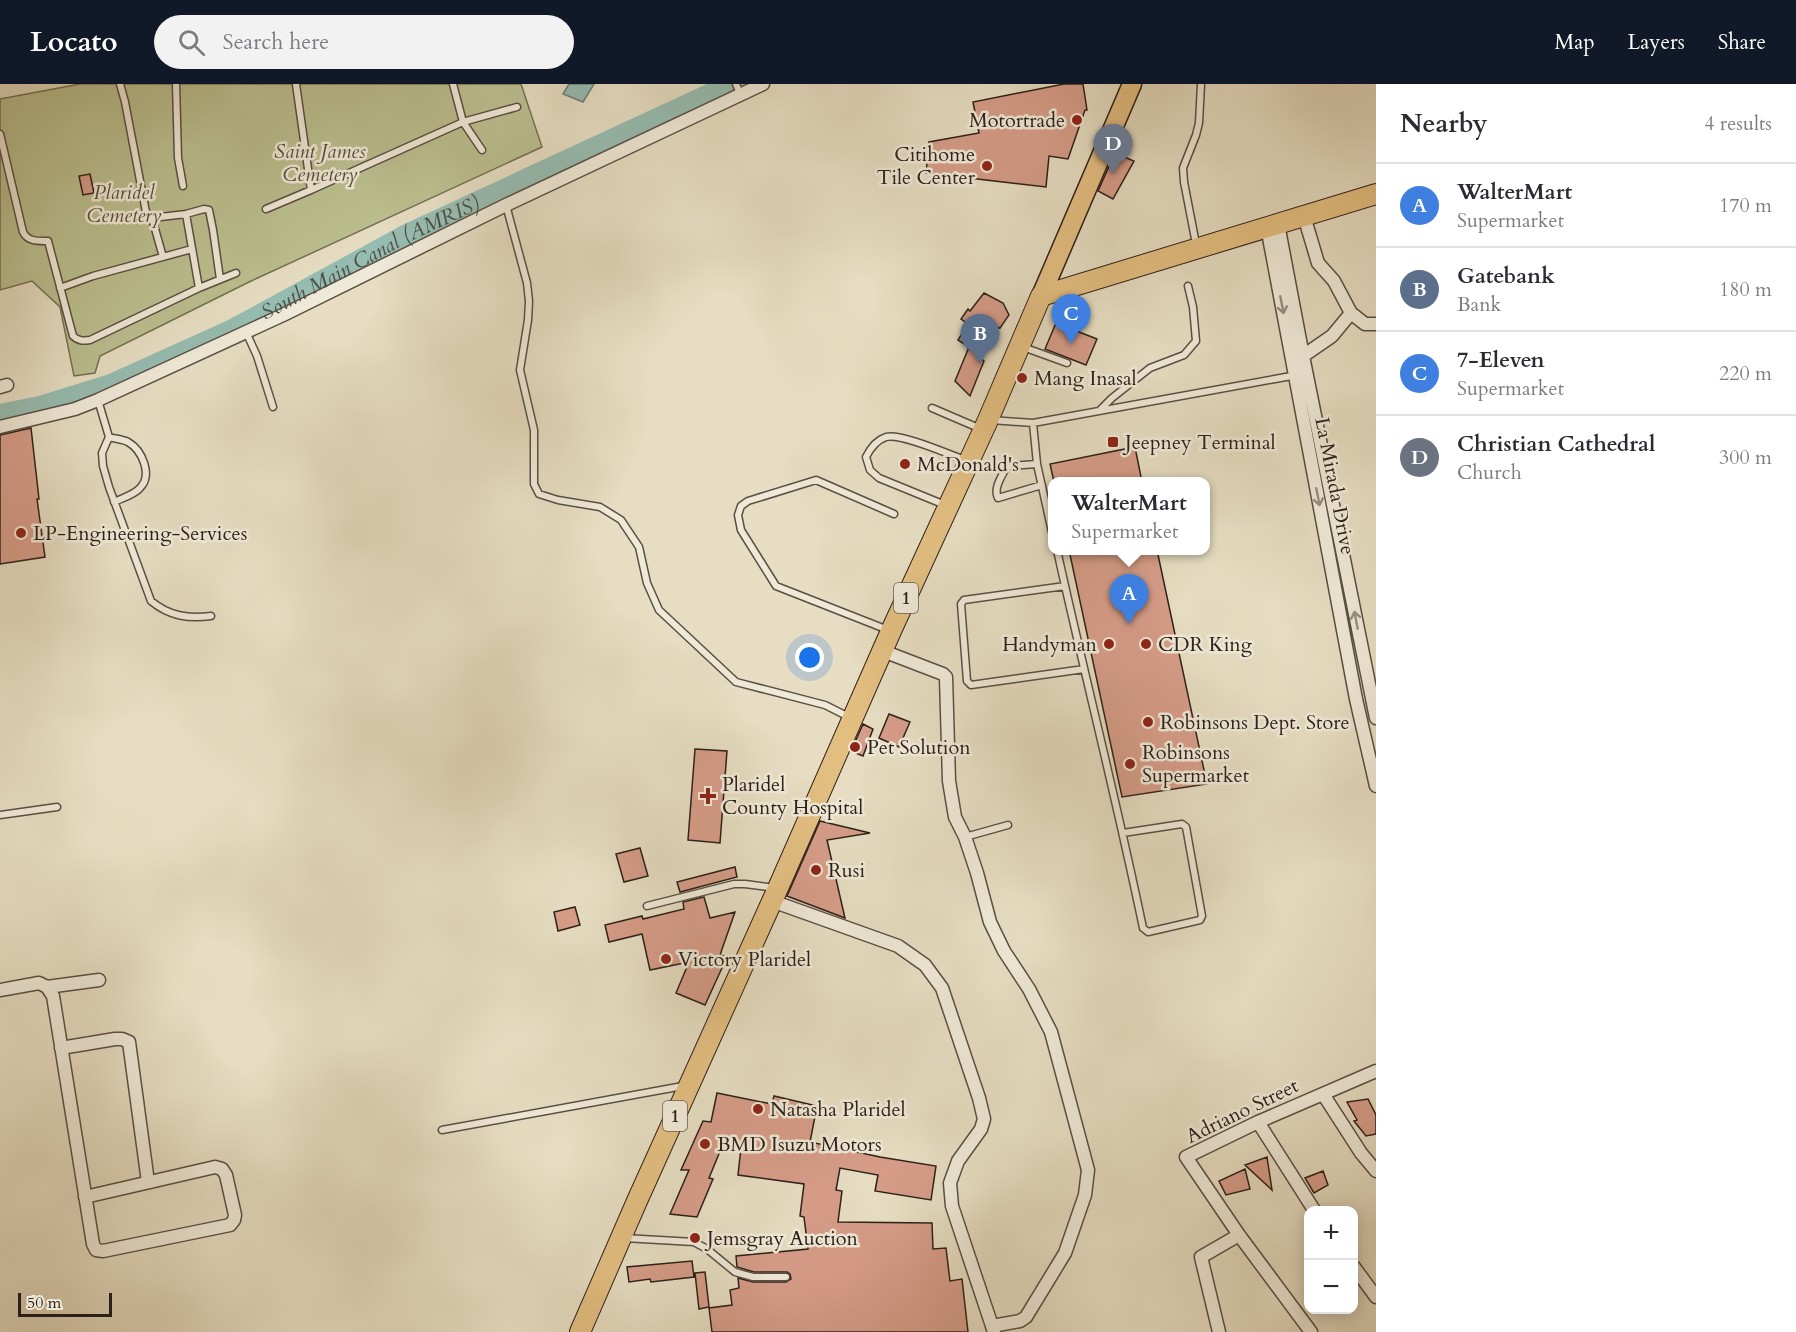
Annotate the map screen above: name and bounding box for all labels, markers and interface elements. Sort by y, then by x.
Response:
search box [154,15,574,69]
text: Locato [30,23,118,61]
icon: search [175,26,208,59]
text: Search here [223,27,329,57]
text: Map [1555,28,1595,57]
text: Layers [1628,28,1685,57]
text: Share [1718,28,1766,57]
text: Nearby [1400,106,1488,141]
place label: Motortrade [969,107,1065,134]
text: 4 results [1704,110,1772,137]
marker: Motortrade [1070,113,1084,127]
pin: D [1094,124,1132,174]
park label: Saint James Cemetery [274,138,366,188]
place label: Citihome Tile Center [877,141,976,191]
marker: Citihome Tile Center [980,159,994,173]
text: WalterMart [1457,177,1572,207]
park label: Plaridel Cemetery [86,179,162,229]
water label: South Main Canal (AMRIS) [255,189,484,327]
text: A [1412,192,1427,219]
text: 170 m [1719,192,1772,219]
text: Supermarket [1457,207,1564,234]
text: Gatebank [1457,261,1555,291]
text: B [1412,276,1427,303]
text: 180 m [1719,276,1772,303]
text: Bank [1457,291,1501,318]
pin: C [1052,294,1090,344]
one-way arrow [1277,295,1288,315]
pin: B [960,314,1000,364]
text: 7-Eleven [1457,345,1545,375]
text: C [1412,360,1427,387]
text: 220 m [1719,360,1772,387]
place label: Mang Inasal [1034,365,1137,392]
marker: Mang Inasal [1015,371,1029,385]
text: Supermarket [1457,375,1564,402]
street label: La Mirada Drive [1308,415,1362,557]
place label: Jeepney Terminal [1122,429,1276,456]
text: Christian Cathedral [1457,429,1655,459]
marker: Jeepney Terminal [1106,435,1120,449]
text: D [1411,444,1428,471]
text: 300 m [1719,444,1772,471]
place label: McDonald's [917,451,1019,478]
marker: McDonald's [898,457,912,471]
text: Church [1457,459,1522,486]
popup [1048,477,1210,555]
one-way arrow [1313,487,1324,506]
text: WalterMart [1071,488,1187,518]
text: Supermarket [1071,518,1178,545]
place label: LP-Engineering-Services [33,520,247,547]
marker: LP-Engineering-Services [14,526,28,540]
pin: A [1110,574,1148,624]
road number: 1 [894,583,918,613]
one-way arrow [1349,611,1361,630]
place label: Handyman [1002,631,1098,658]
place label: CDR King [1158,631,1253,658]
marker: Handyman [1102,637,1116,651]
marker: CDR King [1139,637,1153,651]
your location [795,643,824,672]
place label: Robinsons Dept. Store [1160,709,1350,736]
marker: Robinsons Dept. Store [1141,715,1155,729]
place label: Pet Solution [867,734,971,761]
place label: Robinsons Supermarket [1142,739,1250,789]
marker: Pet Solution [848,740,862,754]
marker: Robinsons Supermarket [1123,757,1137,771]
place label: Plaridel County Hospital [722,771,863,821]
marker: Plaridel County Hospital [699,787,717,805]
place label: Rusi [828,857,866,884]
marker: Rusi [809,863,823,877]
place label: Victory Plaridel [678,946,811,973]
marker: Victory Plaridel [659,952,673,966]
street label: Adriano Street [1181,1072,1303,1150]
place label: Natasha Plaridel [770,1096,906,1123]
road number: 1 [663,1101,687,1131]
marker: Natasha Plaridel [751,1102,765,1116]
place label: BMD Isuzu Motors [717,1131,882,1158]
marker: BMD Isuzu Motors [698,1137,712,1151]
map controls [1304,1206,1358,1314]
button: + [1304,1206,1358,1260]
place label: Jemsgray Auction [704,1225,859,1252]
marker: Jemsgray Auction [688,1231,702,1245]
button: − [1304,1260,1358,1314]
scale bar [18,1290,112,1318]
text: 50 m [27,1292,61,1314]

